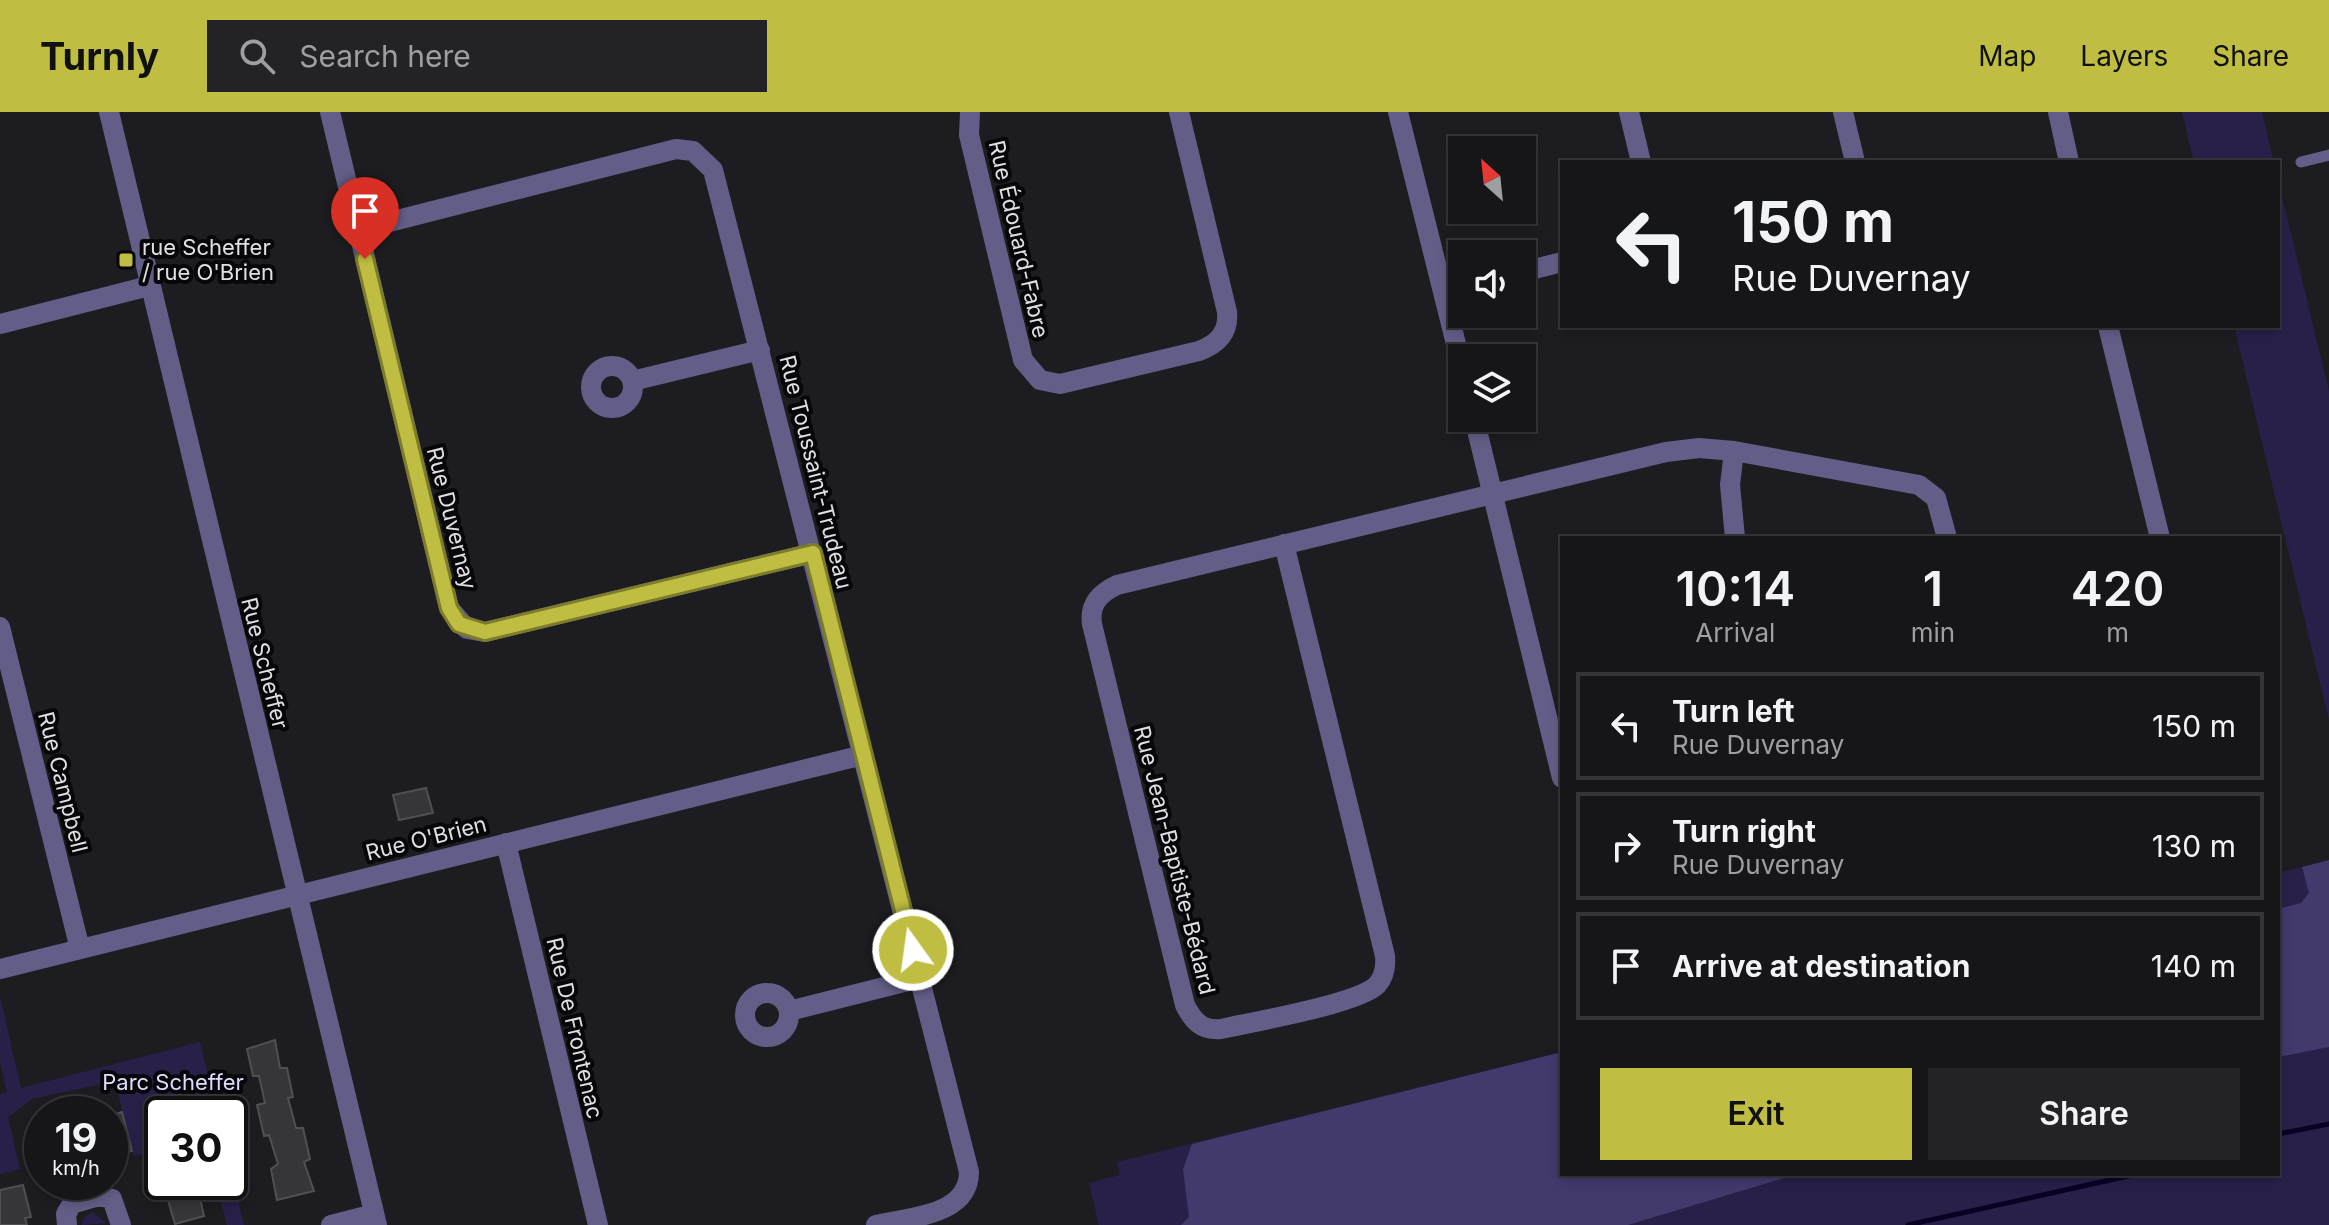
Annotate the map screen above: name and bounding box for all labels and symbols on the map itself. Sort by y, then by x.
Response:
north arrow [1448,136,1536,224]
street label: Rue Édouard-Fabre [984,138,1054,340]
pin [331,177,399,259]
place label: rue Scheffer / rue O'Brien [142,234,274,285]
marker: rue Scheffer / rue O'Brien [117,251,135,269]
street label: Rue Toussaint-Trudeau [774,352,858,592]
street label: Rue Duvernay [422,444,482,592]
street label: Rue Scheffer [236,595,294,731]
street label: Rue Campbell [33,709,93,855]
street label: Rue Jean-Baptiste-Bédard [1129,723,1221,997]
street label: Rue O'Brien [363,810,489,866]
position arrow [871,908,955,992]
street label: Rue De Frontenac [541,935,609,1121]
park label: Parc Scheffer [102,1069,244,1095]
speed limit sign: 30 [144,1096,248,1200]

